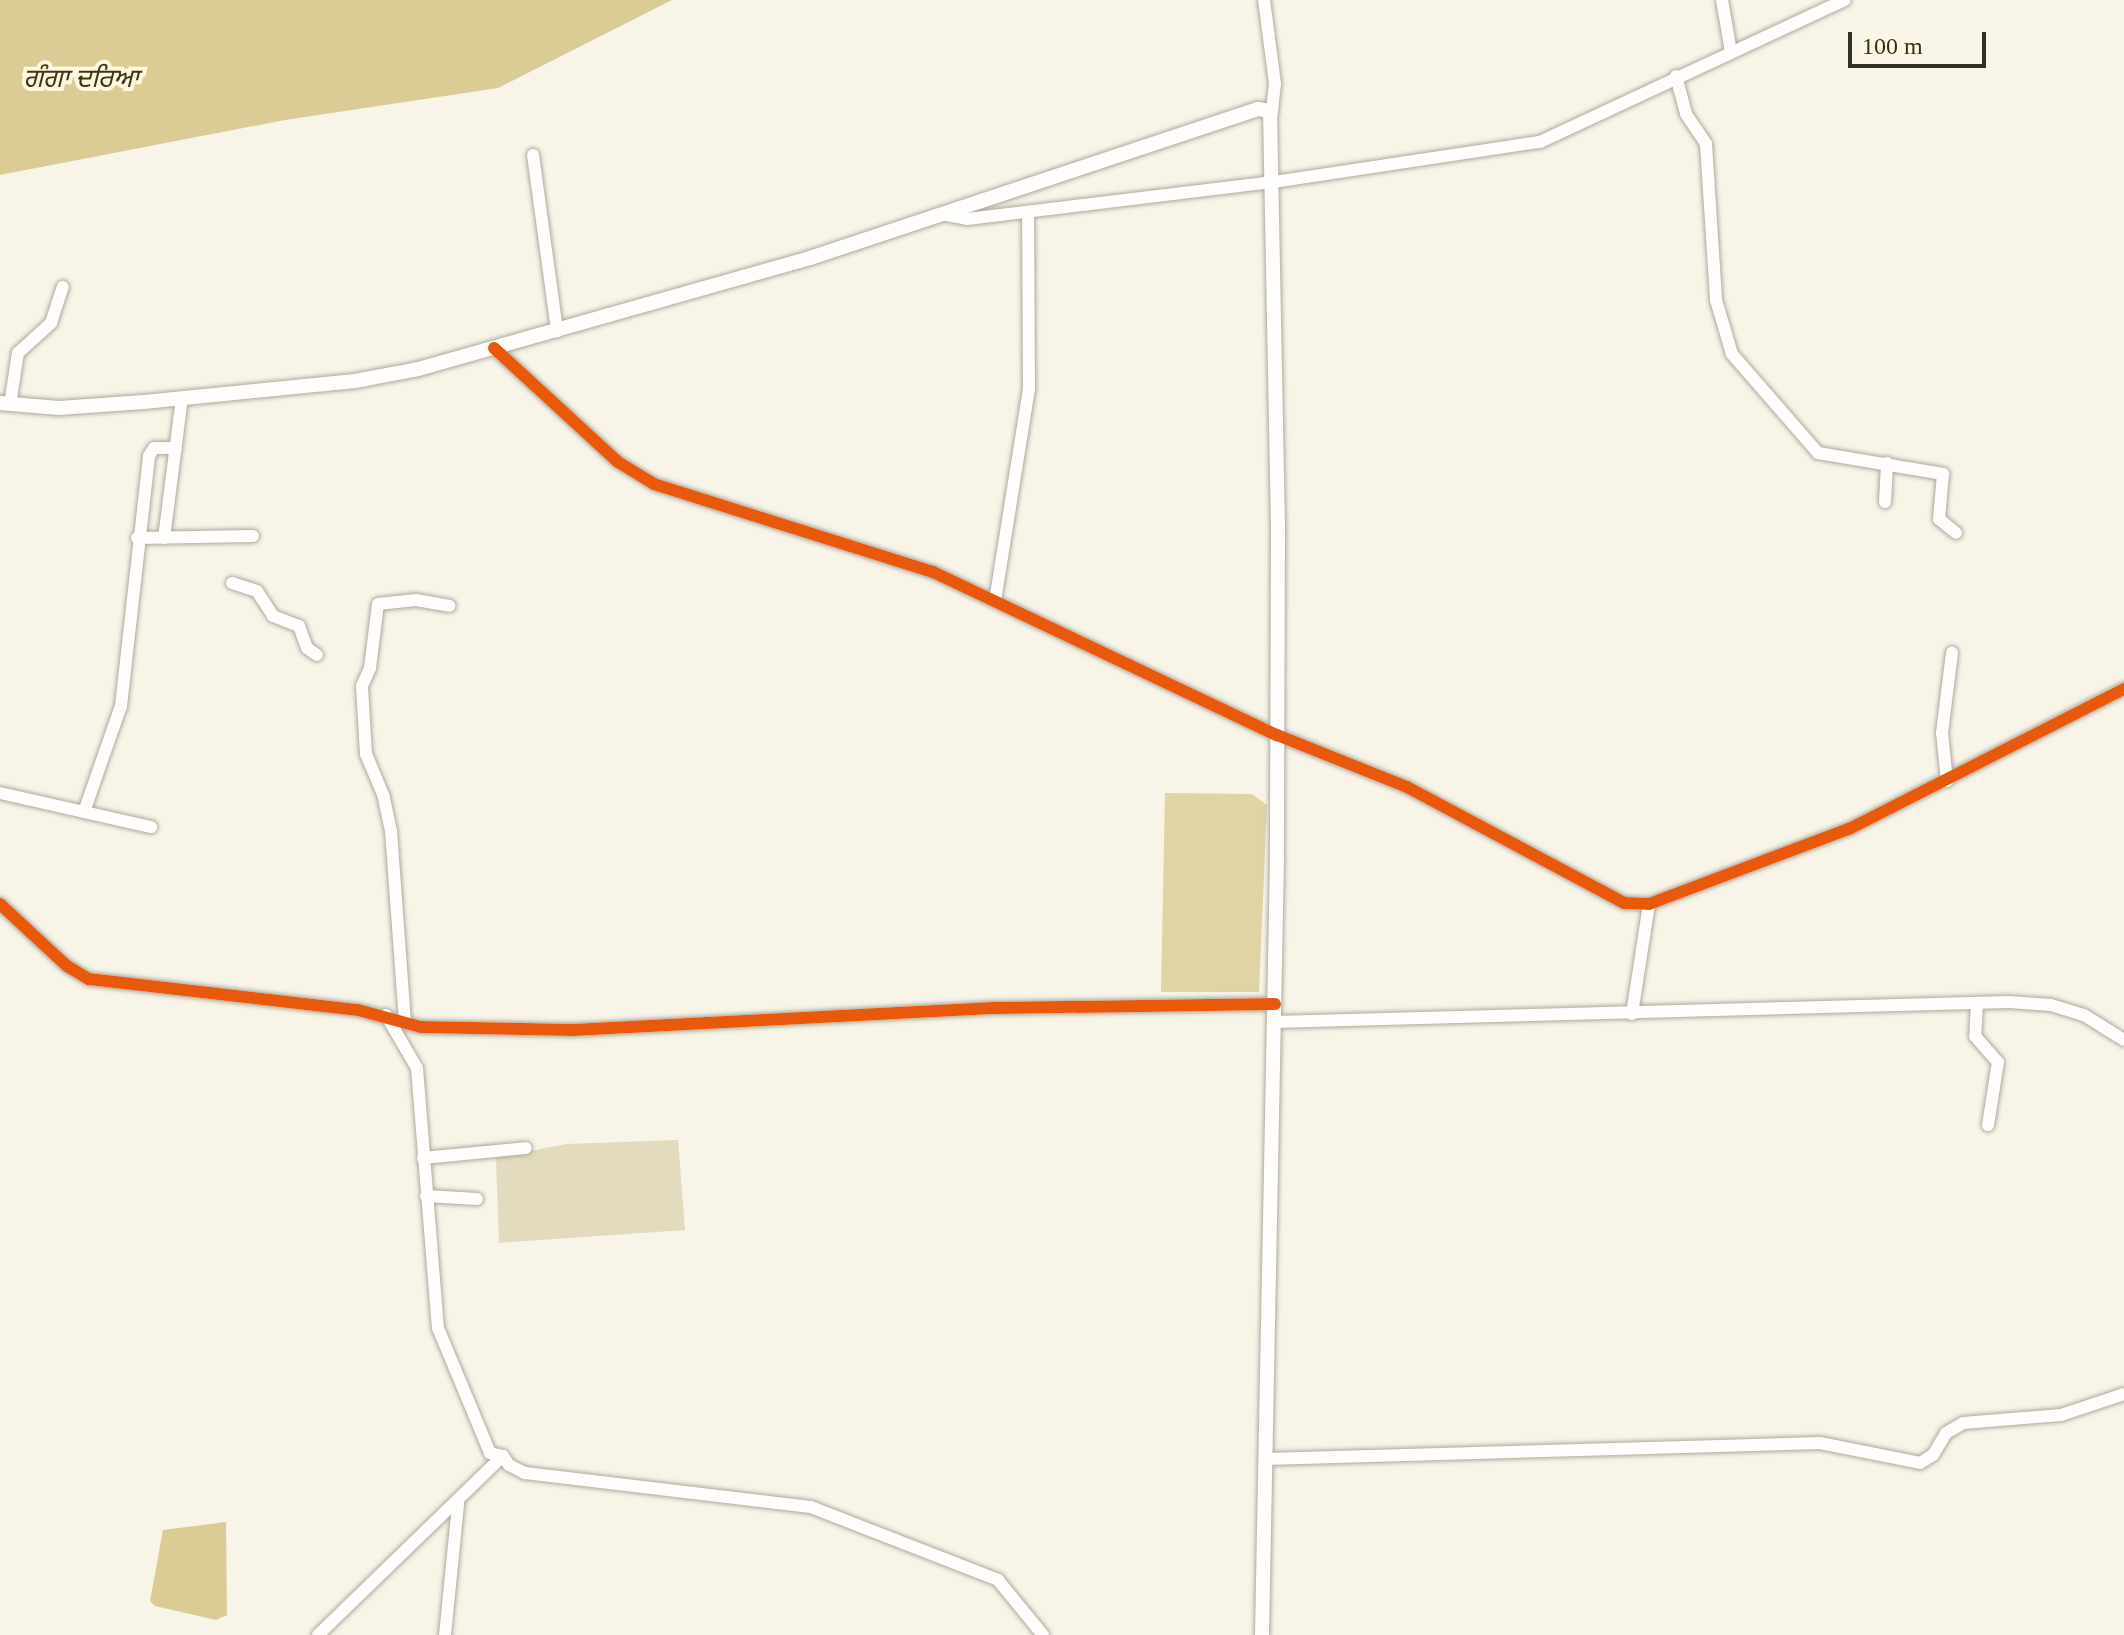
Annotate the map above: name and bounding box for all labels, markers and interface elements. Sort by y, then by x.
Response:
scale bar [1852,16,1990,66]
text: 100 m [1862,33,1923,59]
water label: ਗੰਗਾ ਦਰਿਆ [24,63,138,95]

